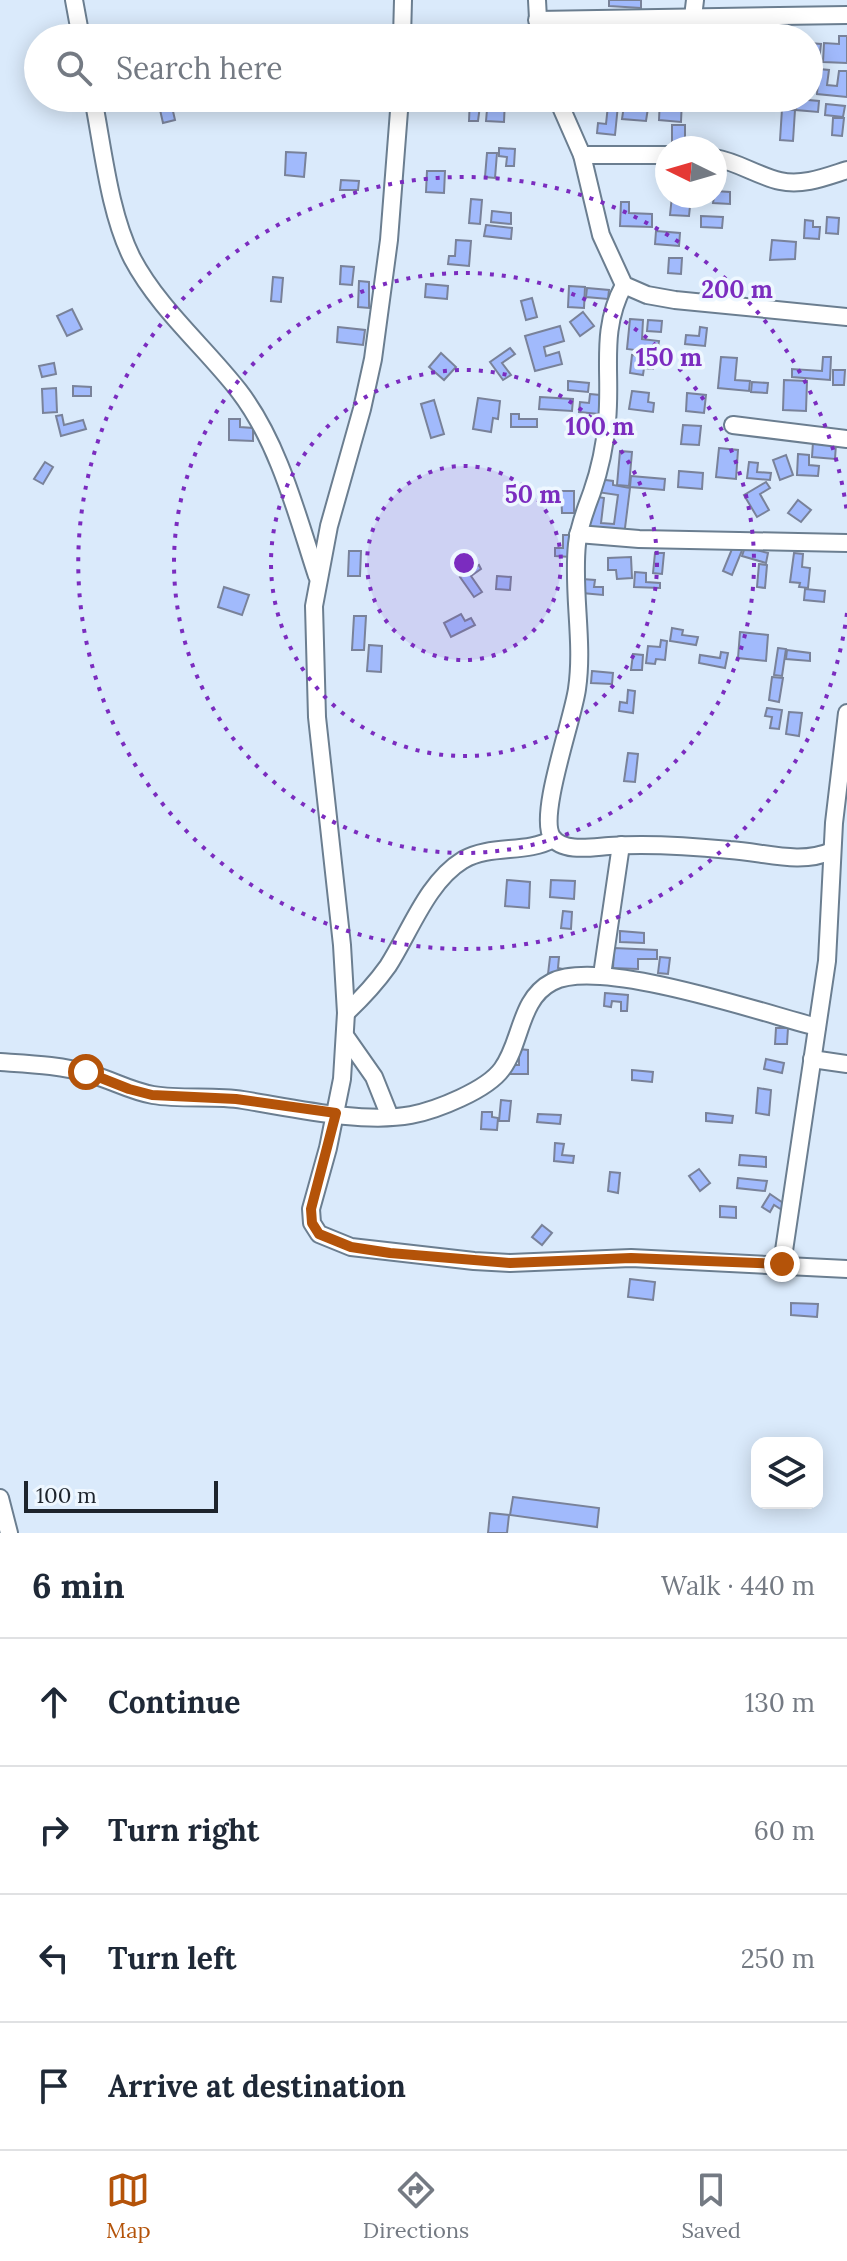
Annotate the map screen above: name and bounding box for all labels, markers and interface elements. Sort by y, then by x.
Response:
search box [24,24,823,112]
icon: search [52,46,96,90]
text: Search here [116,49,283,87]
north arrow [655,136,727,208]
text: 200 m [701,274,773,305]
text: 150 m [636,342,702,373]
text: 100 m [566,411,634,442]
text: 50 m [505,479,561,510]
centre of rings [450,549,478,577]
route start [68,1054,104,1090]
route end [764,1246,800,1282]
map controls [751,1437,823,1509]
button: layers [751,1437,823,1509]
scale bar [24,1477,218,1513]
text: 100 m [36,1481,97,1509]
text: 6 min [32,1564,125,1607]
text: Walk · 440 m [661,1569,815,1602]
icon: ahead [32,1680,76,1724]
text: Continue [108,1683,240,1721]
text: 130 m [745,1686,815,1719]
icon: right [32,1808,76,1852]
text: Turn right [108,1811,259,1849]
text: 60 m [754,1814,815,1847]
icon: left [32,1936,76,1980]
text: Turn left [108,1939,236,1977]
text: 250 m [741,1942,815,1975]
icon: arrive [32,2064,76,2108]
text: Arrive at destination [108,2067,406,2105]
tab: Map [106,2168,151,2244]
tab: Directions [363,2168,469,2244]
tab: Saved [681,2168,741,2244]

